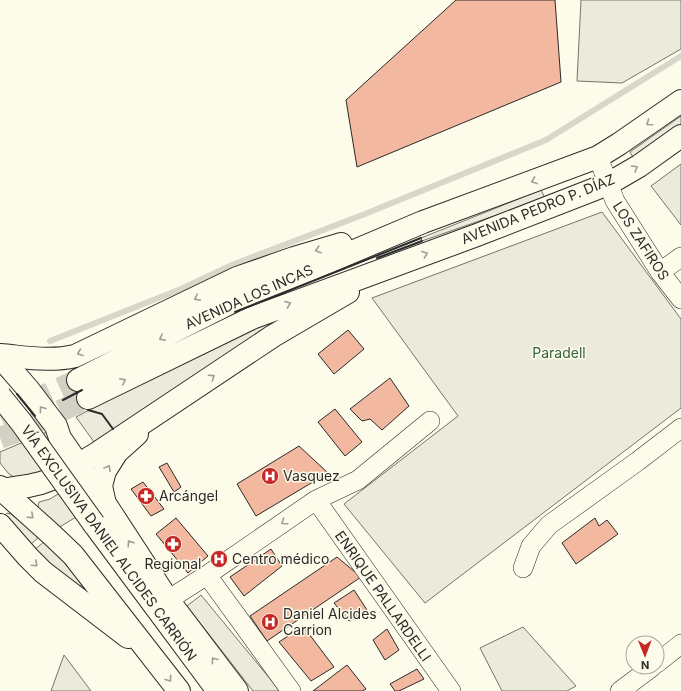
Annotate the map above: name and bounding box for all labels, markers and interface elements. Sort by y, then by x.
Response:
one-way arrow [646,118,653,126]
one-way arrow [631,165,638,172]
street label: AVENIDA PEDRO P. DÍAZ [459,170,617,247]
one-way arrow [530,177,537,185]
street label: LOS ZAFIROS [610,198,673,283]
one-way arrow [315,246,322,254]
one-way arrow [421,251,428,259]
street label: AVENIDA LOS INCAS [182,261,315,332]
one-way arrow [194,293,201,301]
one-way arrow [285,300,292,308]
one-way arrow [159,333,166,340]
park label: Paradell [532,344,586,361]
one-way arrow [76,349,83,357]
one-way arrow [208,374,215,382]
one-way arrow [119,378,127,386]
one-way arrow [40,406,47,413]
street label: VÍA EXCLUSIVA DANIEL ALCIDES CARRIÓN [18,422,201,664]
one-way arrow [103,465,110,472]
hospital icon: Vasquez [260,466,280,486]
place label: Vasquez [283,467,340,484]
pharmacy icon: Arcángel [136,486,156,506]
place label: Arcángel [159,487,218,504]
one-way arrow [26,511,34,519]
one-way arrow [281,517,288,525]
street label: ENRIQUE PALLARDELLI [332,527,435,664]
pharmacy icon: Regional [163,534,183,554]
one-way arrow [127,540,135,547]
hospital icon: Centro médico [209,549,229,569]
place label: Centro médico [232,550,329,567]
place label: Regional [145,555,201,572]
one-way arrow [30,560,38,567]
place label: Daniel Alcides Carrion [283,605,377,638]
hospital icon: Daniel Alcides Carrion [260,612,280,632]
north arrow [625,635,665,675]
one-way arrow [211,658,218,665]
text: N [641,658,649,672]
one-way arrow [164,674,171,681]

